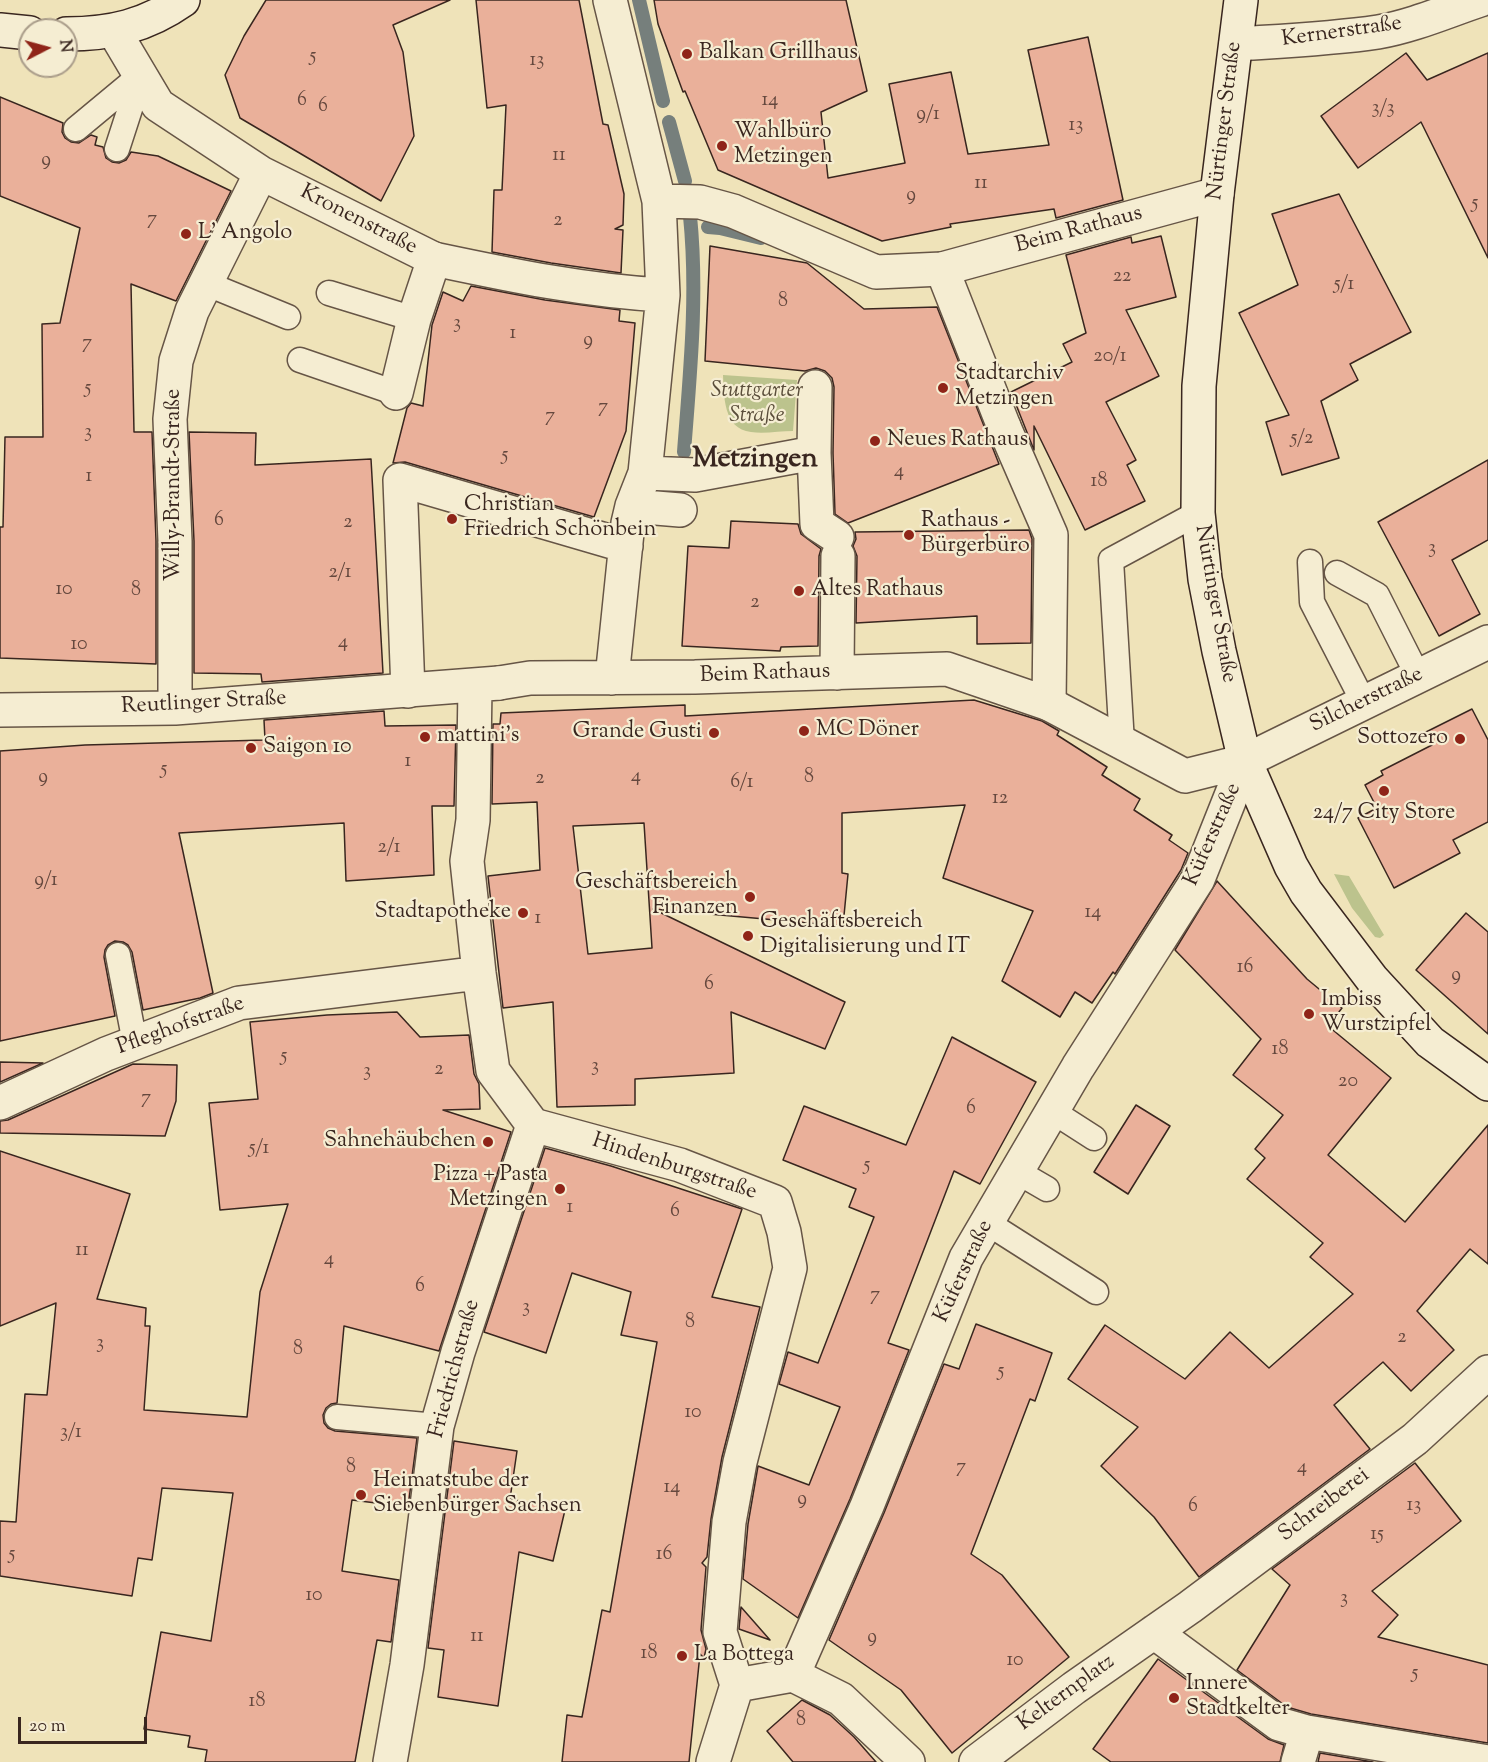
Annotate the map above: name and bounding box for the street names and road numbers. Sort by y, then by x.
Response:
street label: Kernerstraße [1280,11,1404,55]
street label: Nürtinger Straße [1203,40,1249,202]
street label: Kronenstraße [295,180,421,262]
street label: Beim Rathaus [1013,201,1145,261]
street label: Willy-Brandt-Straße [162,389,188,581]
street label: Nürtinger Straße [1187,523,1241,685]
street label: Beim Rathaus [699,660,831,690]
street label: Silcherstraße [1306,662,1428,740]
street label: Reutlinger Straße [121,686,287,722]
street label: Küferstraße [1180,779,1248,891]
street label: Pfleghofstraße [114,992,248,1062]
street label: Hindenburgstraße [588,1129,760,1207]
street label: Küferstraße [930,1217,1000,1327]
street label: Friedrichstraße [425,1297,487,1441]
street label: Schreiberei [1274,1463,1376,1549]
street label: Kelternplatz [1013,1650,1121,1738]

